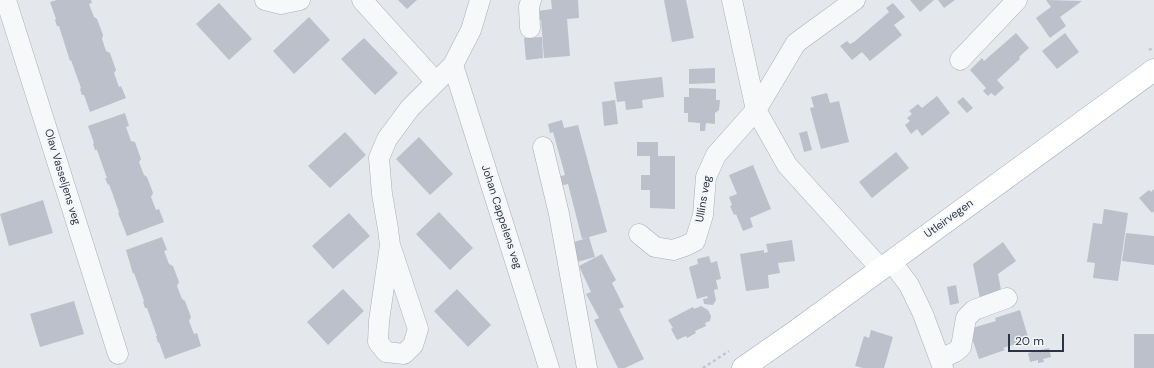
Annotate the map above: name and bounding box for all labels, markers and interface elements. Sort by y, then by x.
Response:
street label: Olav Vasseljens veg [41,127,83,227]
street label: Johan Cappelens veg [478,163,524,271]
street label: Ullins veg [693,175,715,223]
street label: Utleirvegen [922,197,976,241]
scale bar [1010,326,1066,352]
text: 20 m [1015,333,1044,349]

